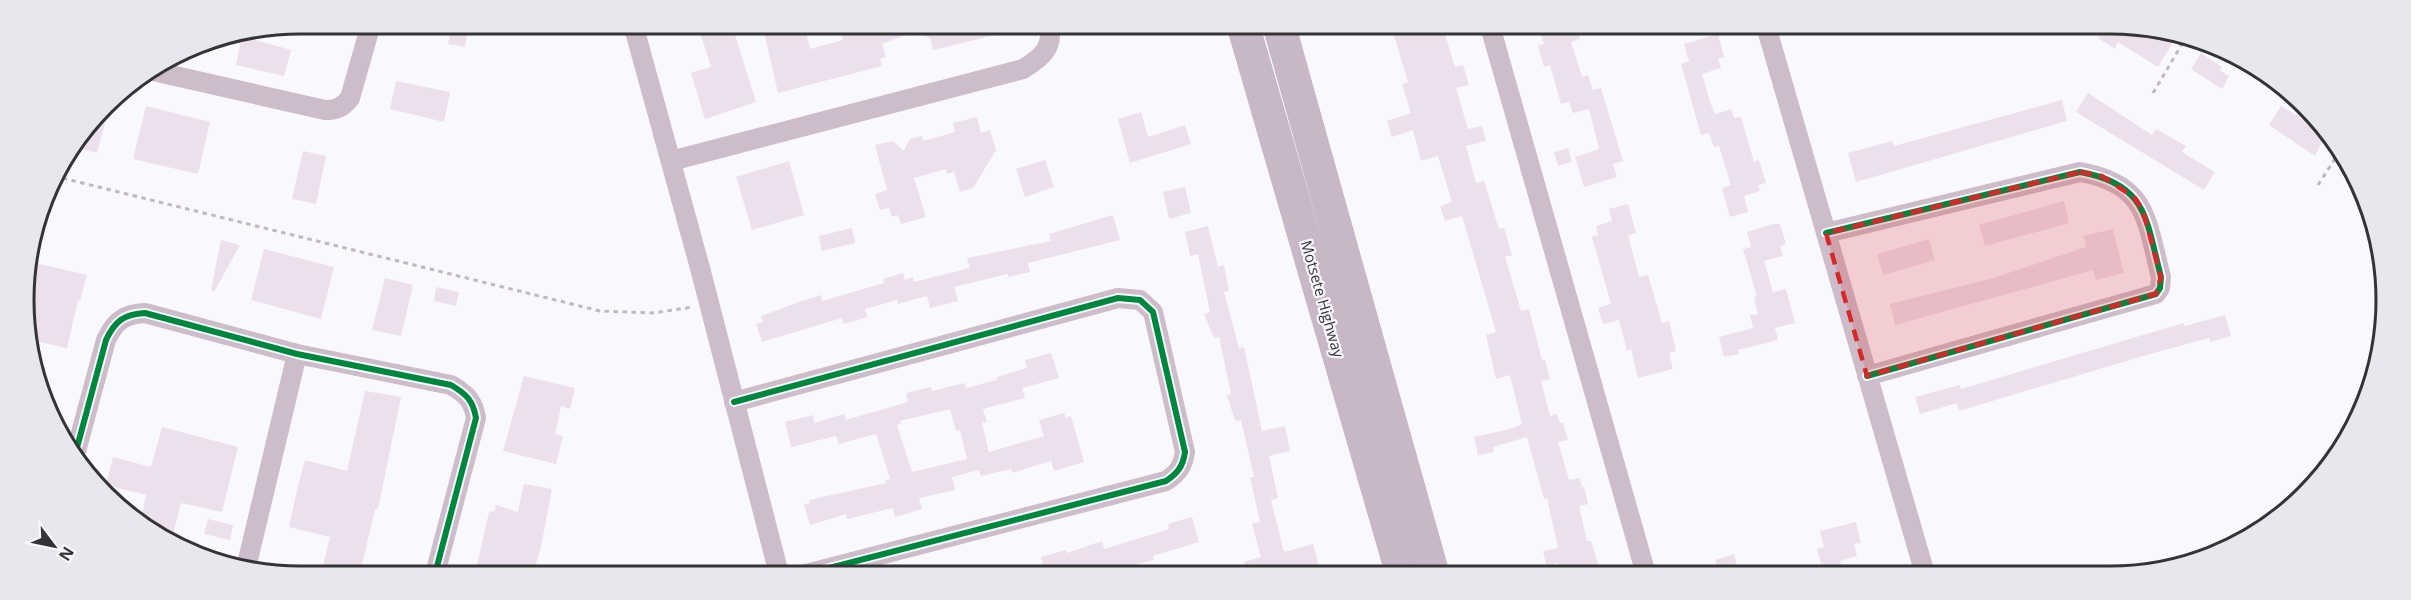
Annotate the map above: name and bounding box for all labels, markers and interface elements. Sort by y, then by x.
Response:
street label: Motsete Highway [1297,238,1349,360]
north arrow [24,516,84,576]
text: N [54,543,79,565]

